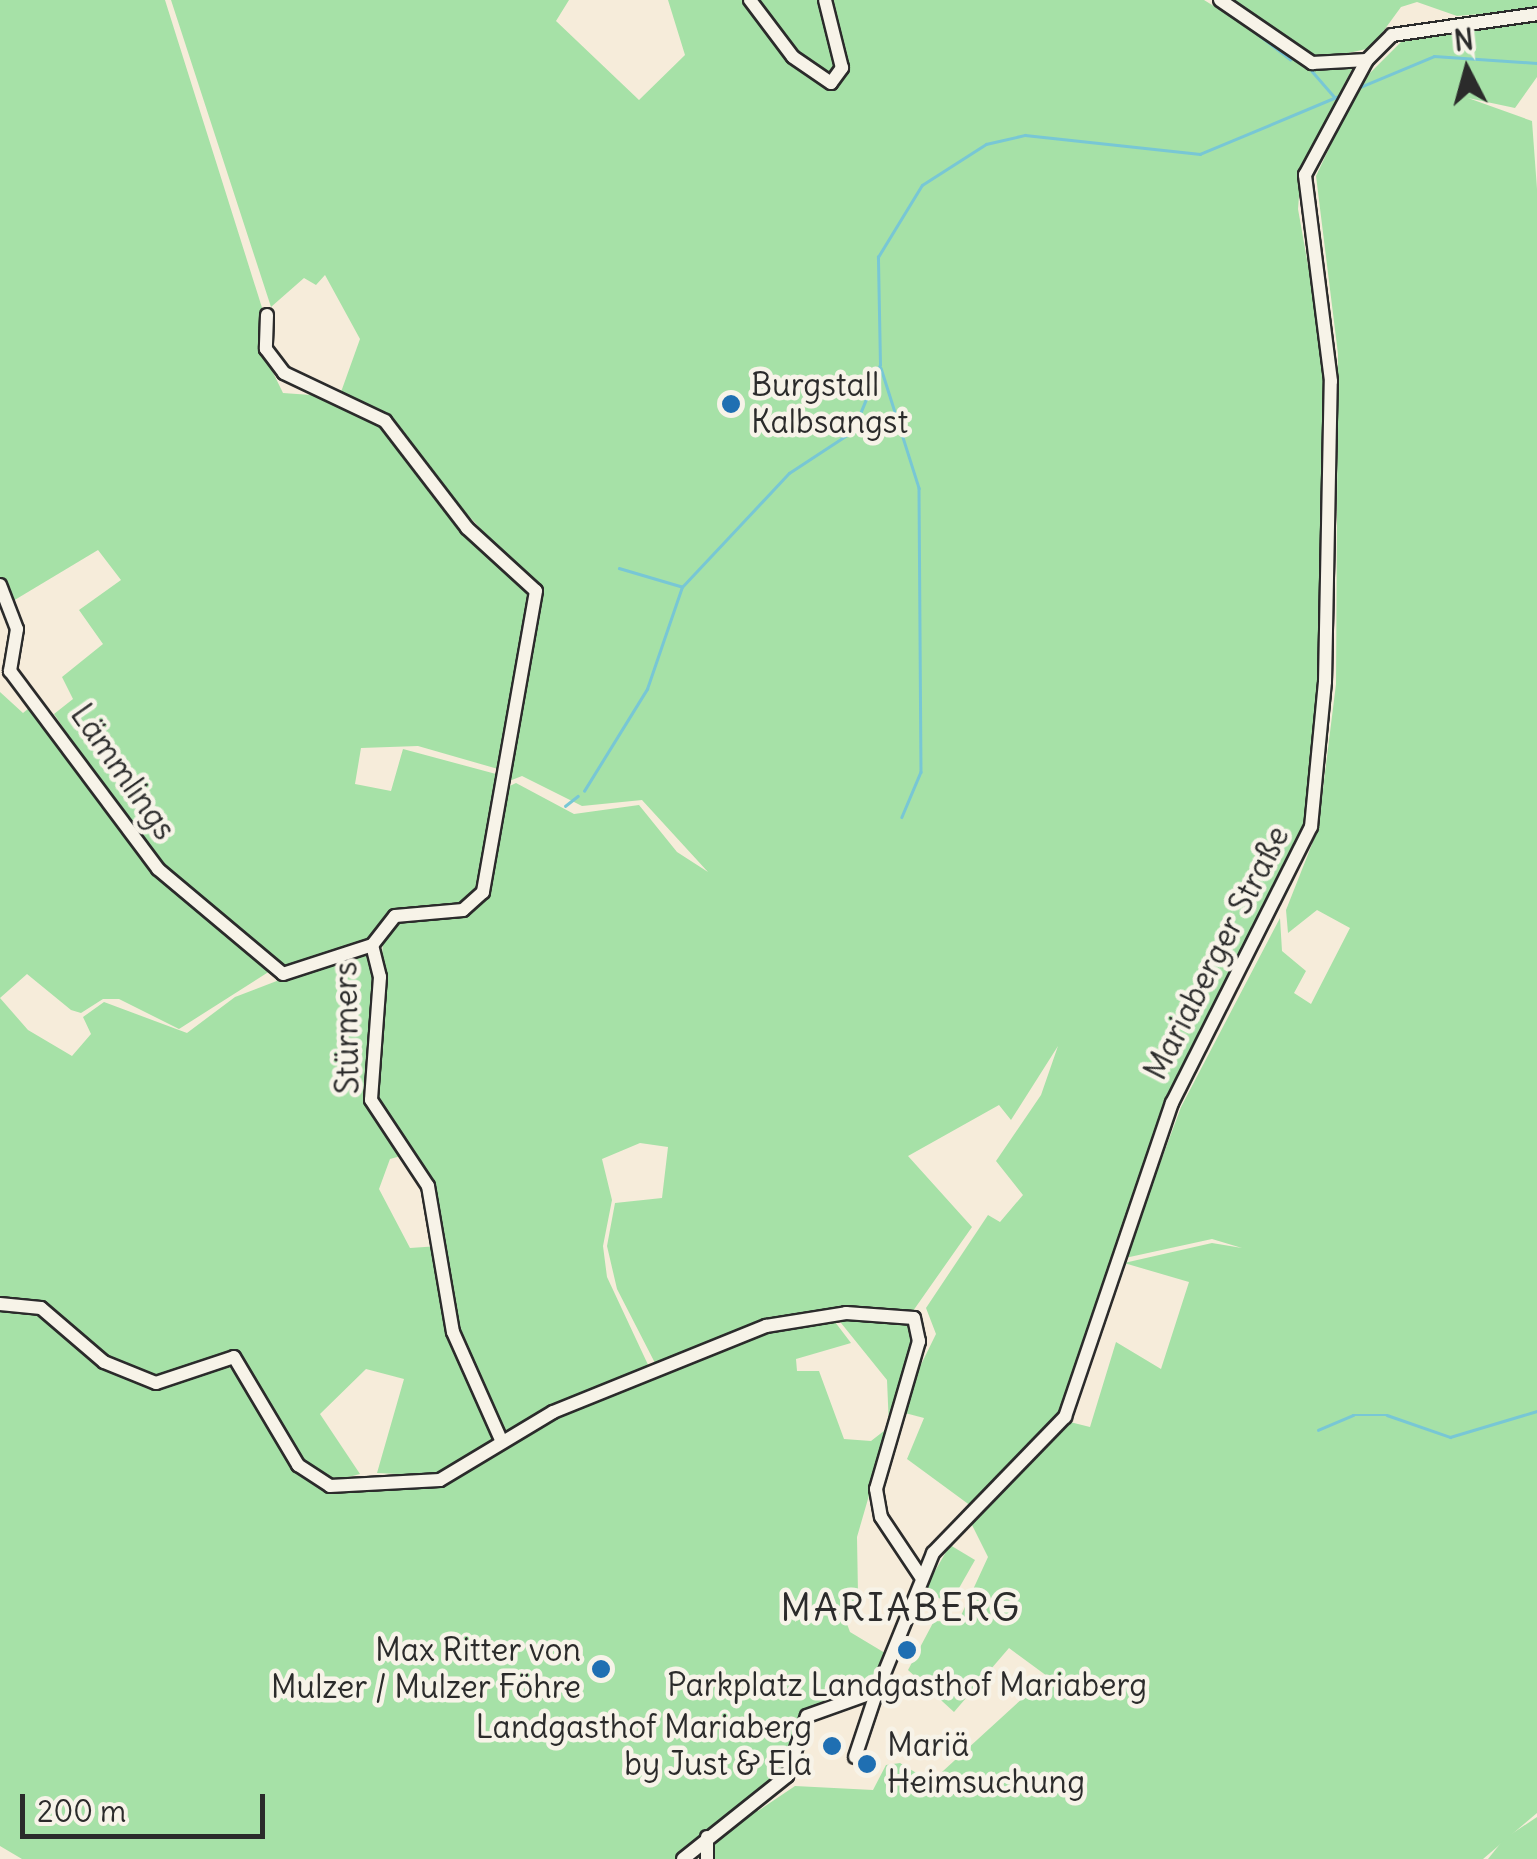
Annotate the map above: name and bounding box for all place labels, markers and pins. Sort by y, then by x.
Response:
place label: Burgstall Kalbsangst [751,367,908,442]
marker: Burgstall Kalbsangst [720,393,742,415]
place label: Max Ritter von Mulzer / Mulzer Föhre [271,1632,581,1707]
marker: Parkplatz Landgasthof Mariaberg [896,1639,918,1661]
marker: Max Ritter von Mulzer / Mulzer Föhre [590,1658,612,1680]
place label: Parkplatz Landgasthof Mariaberg [667,1666,1147,1704]
place label: Landgasthof Mariaberg by Just & Ela [475,1709,812,1784]
place label: Mariä Heimsuchung [887,1727,1085,1802]
marker: Landgasthof Mariaberg by Just & Ela [821,1735,843,1757]
marker: Mariä Heimsuchung [856,1753,878,1775]

